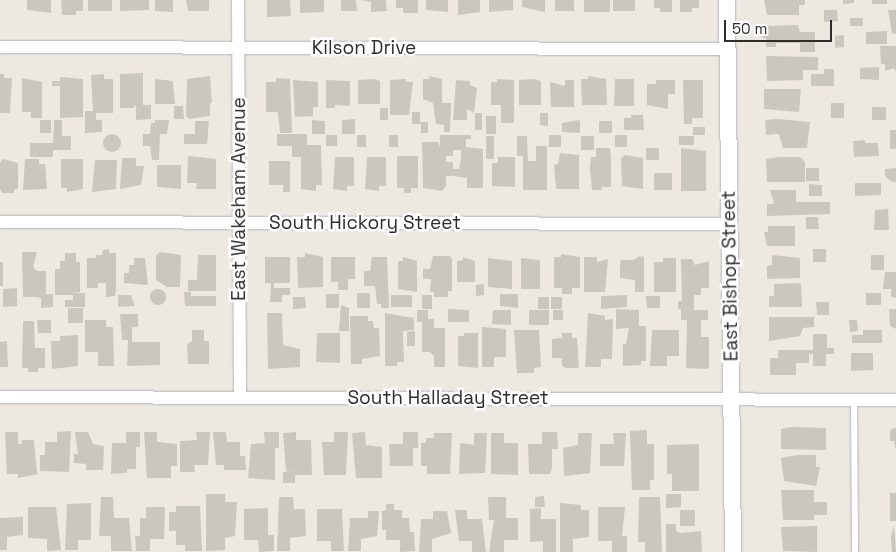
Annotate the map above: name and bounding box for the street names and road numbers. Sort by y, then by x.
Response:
street label: Kilson Drive [312,37,416,59]
street label: East Wakeham Avenue [228,97,250,301]
street label: East Bishop Street [717,190,743,362]
street label: South Hickory Street [269,212,461,234]
street label: South Halladay Street [347,387,549,409]

